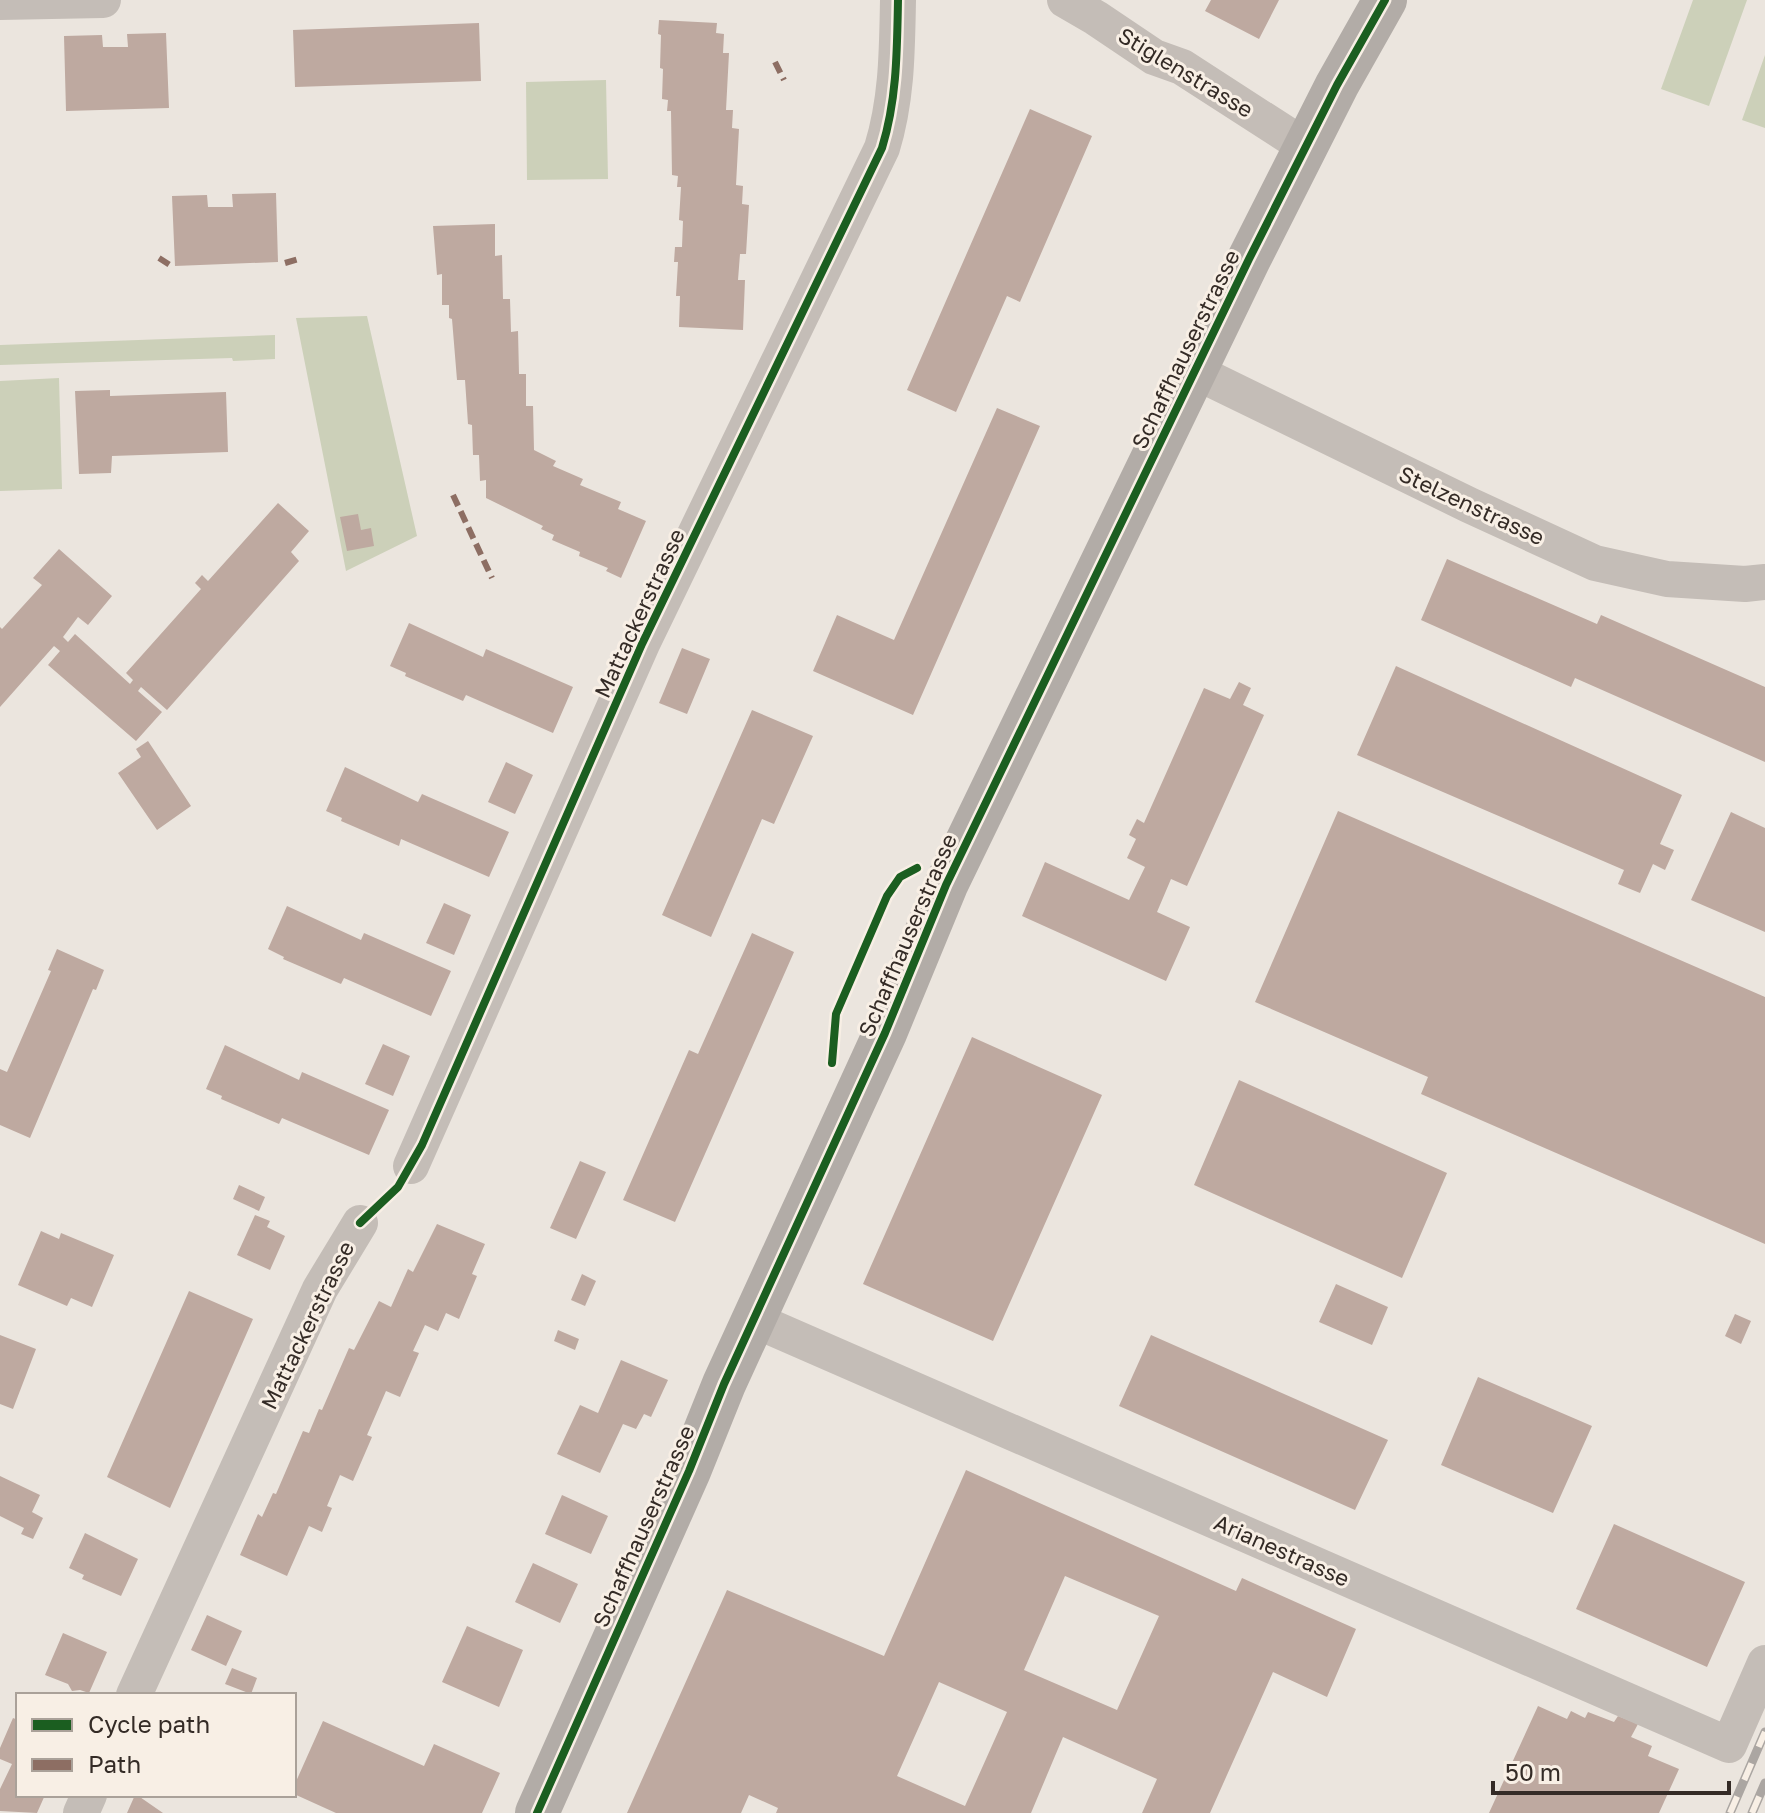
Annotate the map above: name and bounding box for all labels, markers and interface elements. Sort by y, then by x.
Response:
street label: Stiglenstrasse [1114,21,1258,123]
street label: Schaffhauserstrasse [1125,245,1245,453]
street label: Stelzenstrasse [1395,460,1549,550]
street label: Mattackerstrasse [588,524,690,702]
street label: Schaffhauserstrasse [852,829,962,1041]
street label: Mattackerstrasse [255,1237,359,1413]
street label: Schaffhauserstrasse [586,1421,700,1631]
street label: Arianestrasse [1210,1508,1354,1592]
legend [16,1693,296,1797]
text: Cycle path [88,1709,210,1738]
scale bar [1493,1745,1729,1795]
text: Path [88,1749,141,1778]
text: 50 m [1505,1757,1561,1786]

